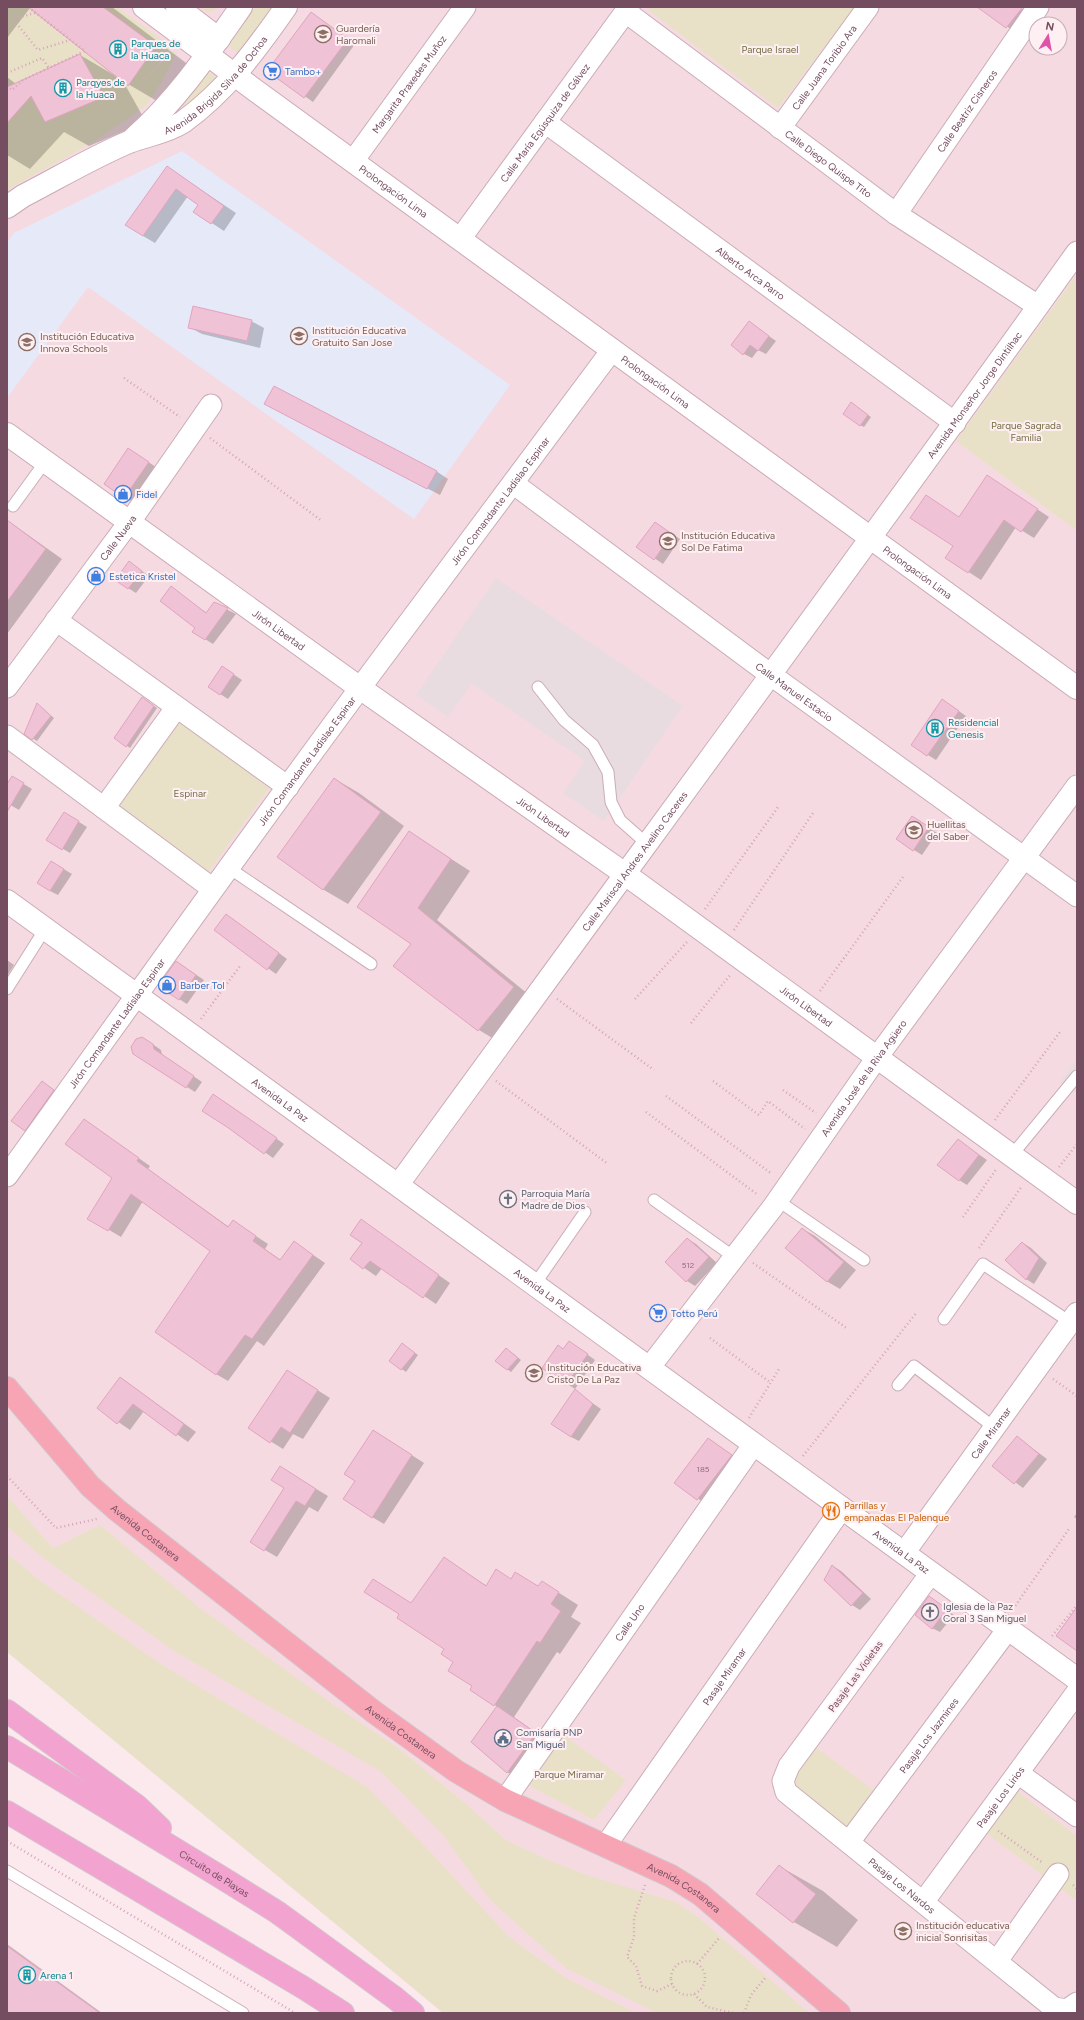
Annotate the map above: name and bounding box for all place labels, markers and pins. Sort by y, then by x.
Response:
place label: Guardería Haromali [336,22,380,47]
school or university icon: Guardería Haromali [313,24,333,44]
place label: Parques de la Huaca [131,37,181,62]
building icon: Parques de la Huaca [108,39,128,59]
supermarket icon: Tambo+ [262,61,282,81]
place label: Tambo+ [285,65,321,78]
place label: Parqyes de la Huaca [76,76,126,101]
building icon: Parqyes de la Huaca [53,78,73,98]
place label: Institución Educativa Gratuito San Jose [312,324,406,349]
school or university icon: Institución Educativa Gratuito San Jose [289,326,309,346]
place label: Institución Educativa Innova Schools [40,330,134,355]
school or university icon: Institución Educativa Innova Schools [17,332,37,352]
shop icon: Fidel [113,484,133,504]
place label: Fidel [136,488,157,501]
place label: Institución Educativa Sol De Fatima [681,529,775,554]
school or university icon: Institución Educativa Sol De Fatima [658,531,678,551]
shop icon: Estetica Kristel [86,566,106,586]
place label: Estetica Kristel [109,570,176,583]
place label: Residencial Genesis [948,716,999,741]
building icon: Residencial Genesis [925,718,945,738]
place label: Huellitas del Saber [927,818,970,843]
school or university icon: Huellitas del Saber [904,820,924,840]
shop icon: Barber Tol [157,975,177,995]
place label: Barber Tol [180,979,225,992]
place label: Parroquia María Madre de Dios [521,1187,590,1212]
church icon: Parroquia María Madre de Dios [498,1189,518,1209]
supermarket icon: Totto Perú [648,1303,668,1323]
place label: Totto Perú [671,1307,718,1320]
place label: Institución Educativa Cristo De La Paz [547,1361,641,1386]
school or university icon: Institución Educativa Cristo De La Paz [524,1363,544,1383]
place label: Parrillas y empanadas El Palenque [844,1499,950,1524]
restaurant icon: Parrillas y empanadas El Palenque [821,1501,841,1521]
place label: Iglesia de la Paz Coral 3 San Miguel [943,1600,1026,1625]
church icon: Iglesia de la Paz Coral 3 San Miguel [920,1602,940,1622]
place label: Comisaría PNP San Miguel [516,1726,582,1751]
public building icon: Comisaría PNP San Miguel [493,1728,513,1748]
place label: Institución educativa inicial Sonrisitas [916,1919,1010,1944]
school or university icon: Institución educativa inicial Sonrisitas [893,1921,913,1941]
building icon: Arena 1 [17,1965,37,1985]
place label: Arena 1 [40,1969,73,1982]

